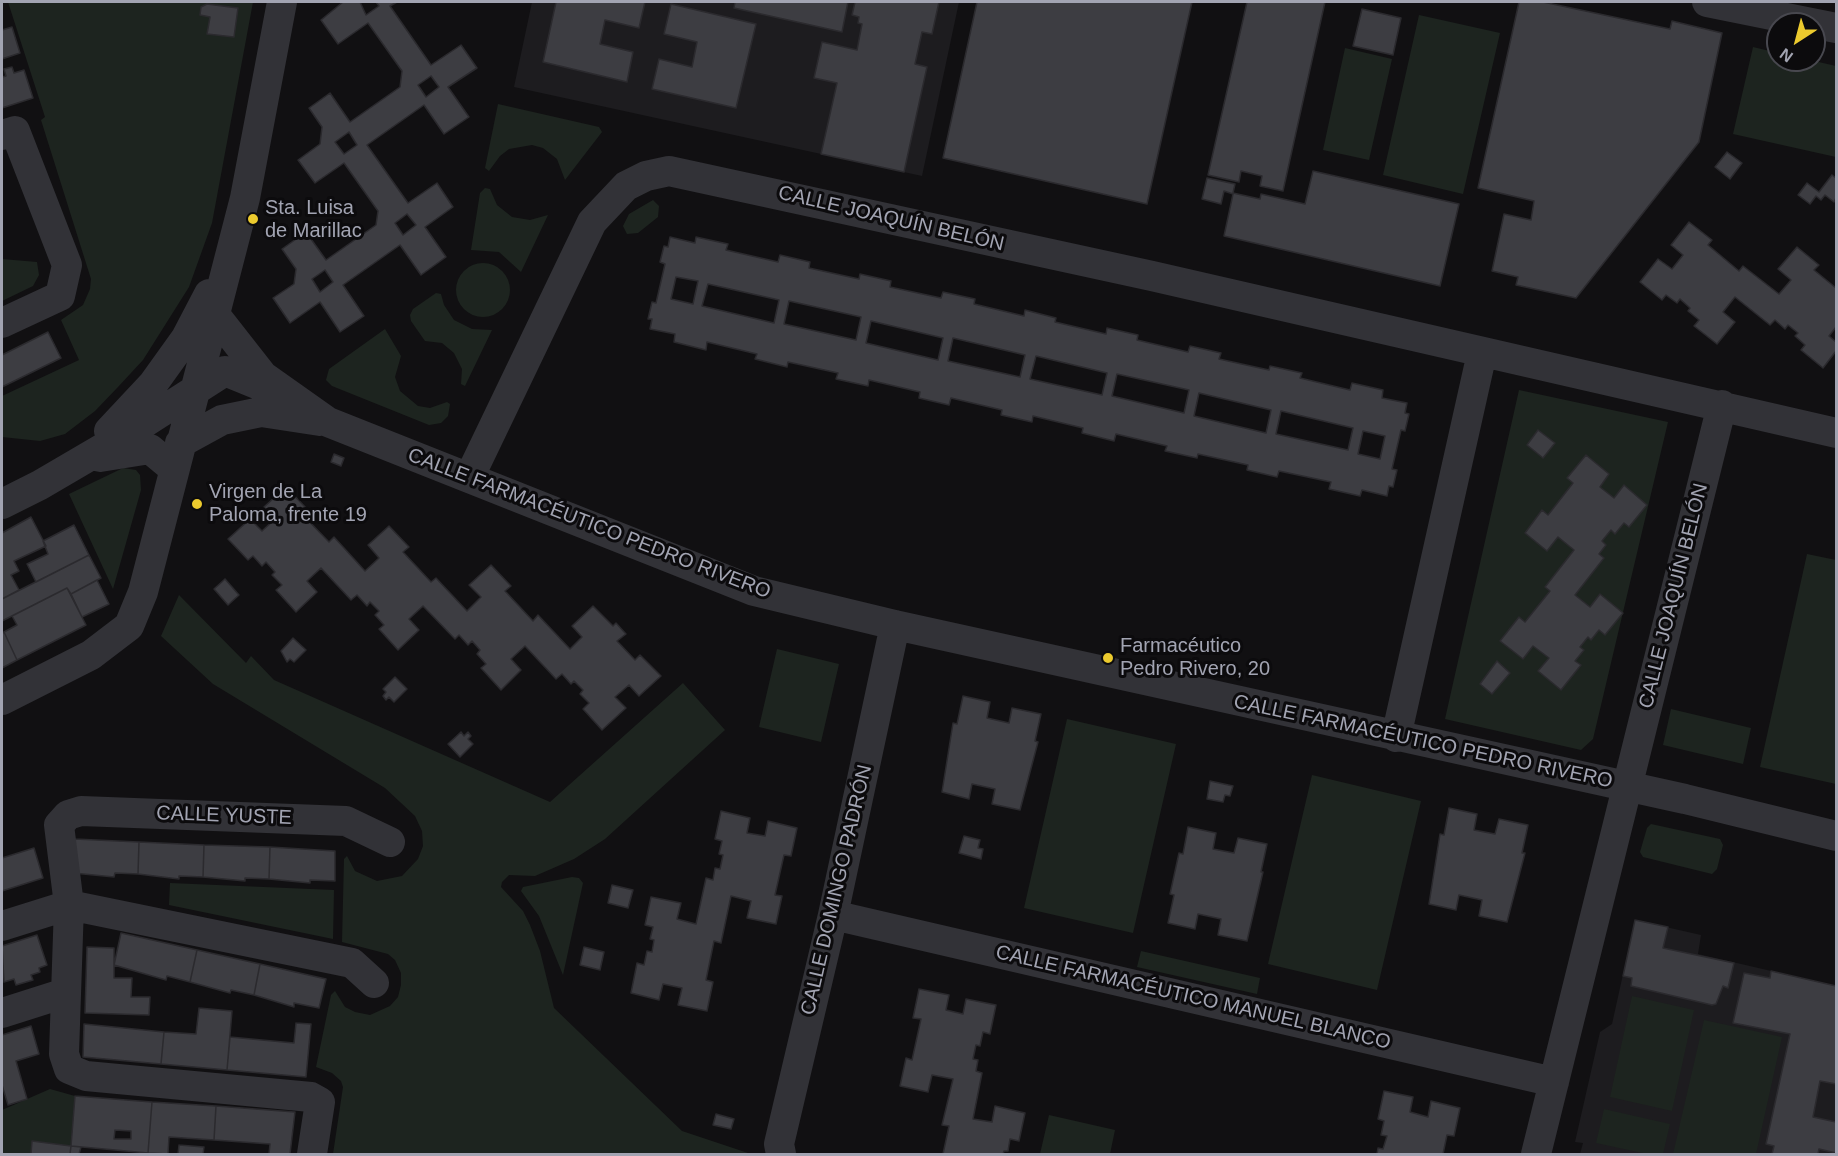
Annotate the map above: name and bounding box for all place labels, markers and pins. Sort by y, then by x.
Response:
place label: Sta. Luisa de Marillac [265,196,362,243]
marker: Sta. Luisa de Marillac [246,212,260,226]
place label: Virgen de La Paloma, frente 19 [209,480,367,527]
marker: Virgen de La Paloma, frente 19 [190,497,204,511]
place label: Farmacéutico Pedro Rivero, 20 [1120,634,1270,681]
marker: Farmacéutico Pedro Rivero, 20 [1101,651,1115,665]

